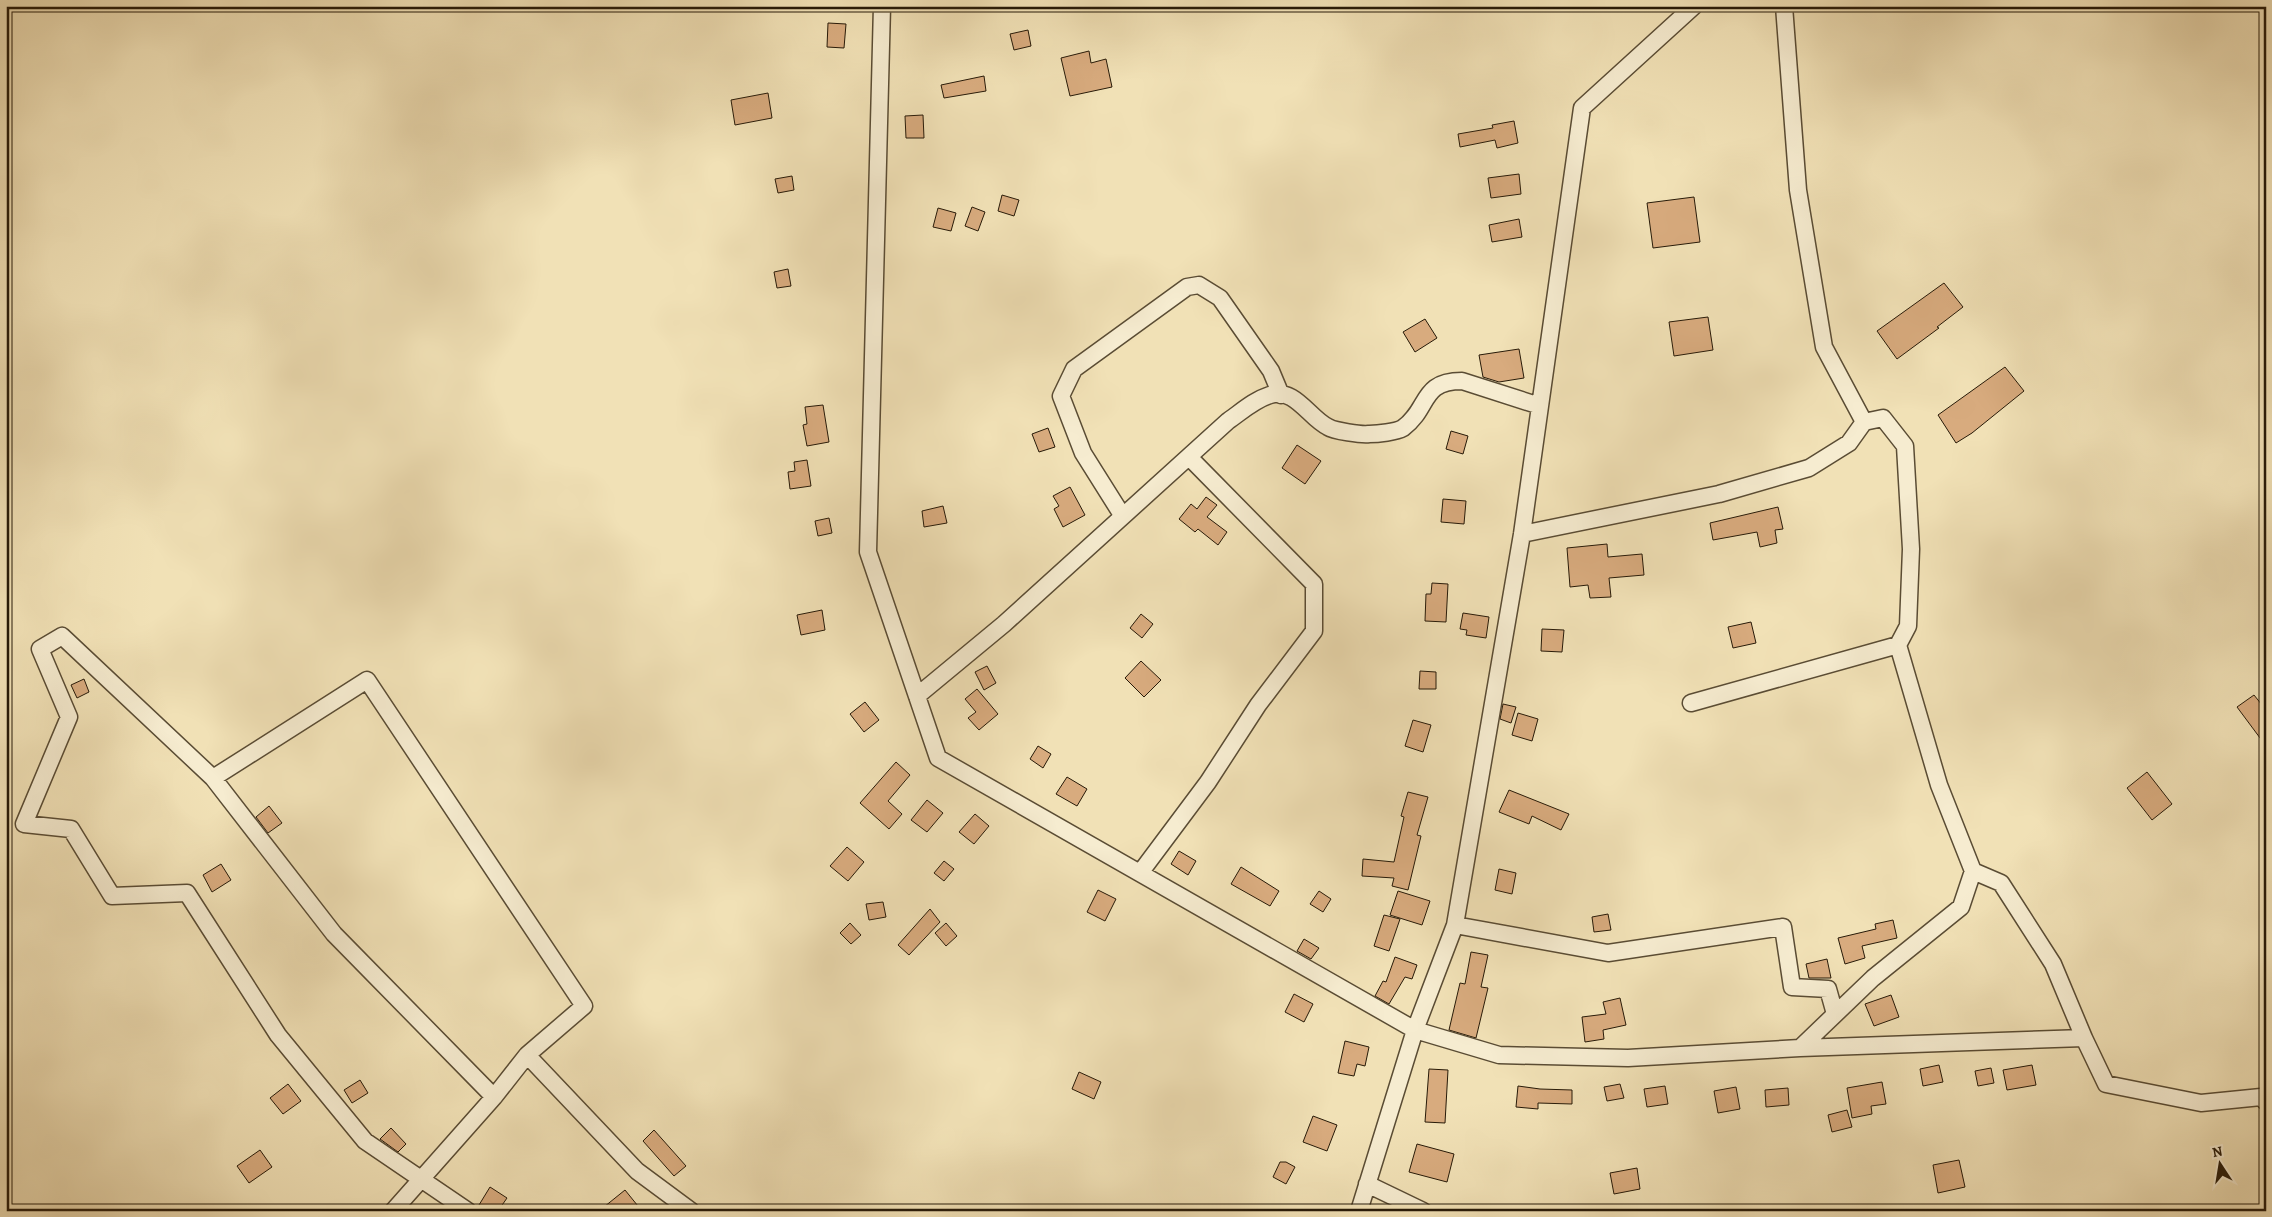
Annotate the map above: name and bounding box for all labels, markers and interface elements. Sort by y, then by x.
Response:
north arrow [2194,1140,2244,1190]
text: N [2210,1141,2224,1162]

